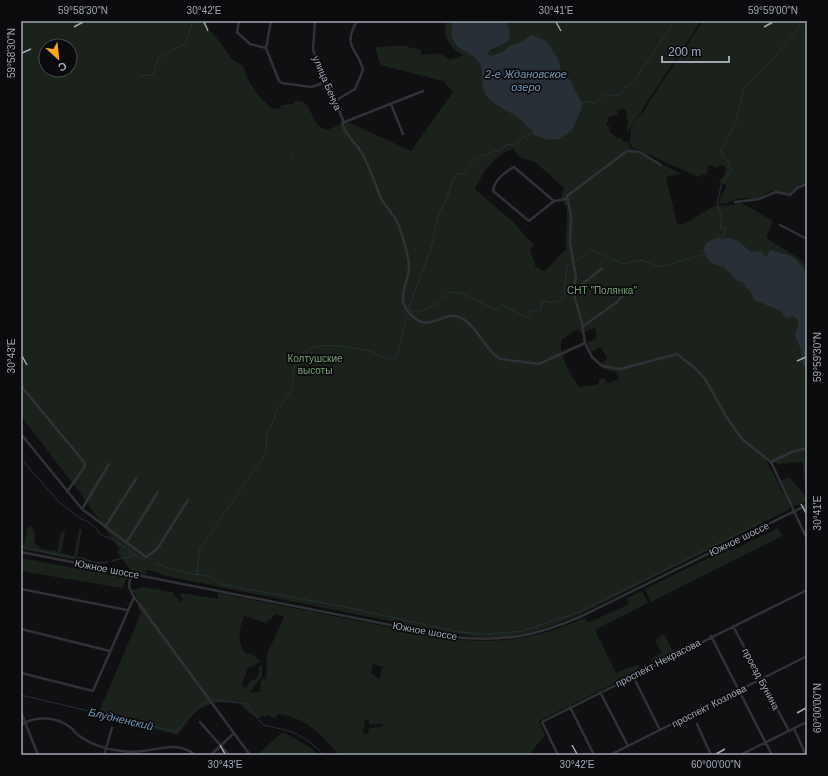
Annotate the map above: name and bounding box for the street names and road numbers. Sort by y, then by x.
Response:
street label: улица Бенуа [311,54,344,112]
street label: Южное шоссе [707,520,771,558]
street label: Южное шоссе [74,557,141,581]
street label: Южное шоссе [392,620,459,642]
street label: проспект Некрасова [614,637,703,689]
street label: проезд Бунина [740,646,782,712]
street label: проспект Козлова [670,682,749,730]

